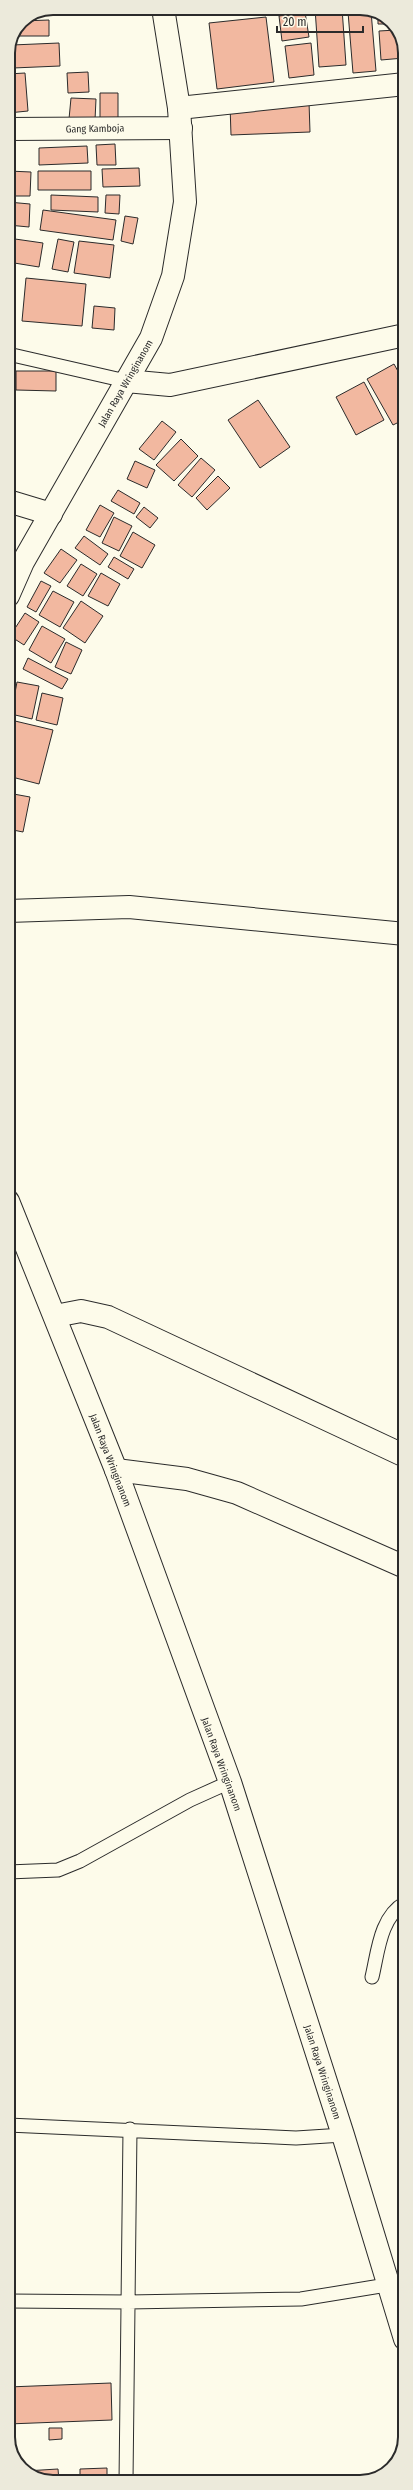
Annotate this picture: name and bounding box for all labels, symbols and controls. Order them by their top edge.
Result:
scale bar [277,8,363,34]
text: 20 m [283,15,307,29]
street label: Gang Kamboja [66,122,125,136]
street label: Jalan Raya Wringinanom [96,338,156,429]
street label: Jalan Raya Wringinanom [87,1412,133,1509]
street label: Jalan Raya Wringinanom [199,1716,244,1813]
street label: Jalan Raya Wringinanom [301,2024,343,2121]

